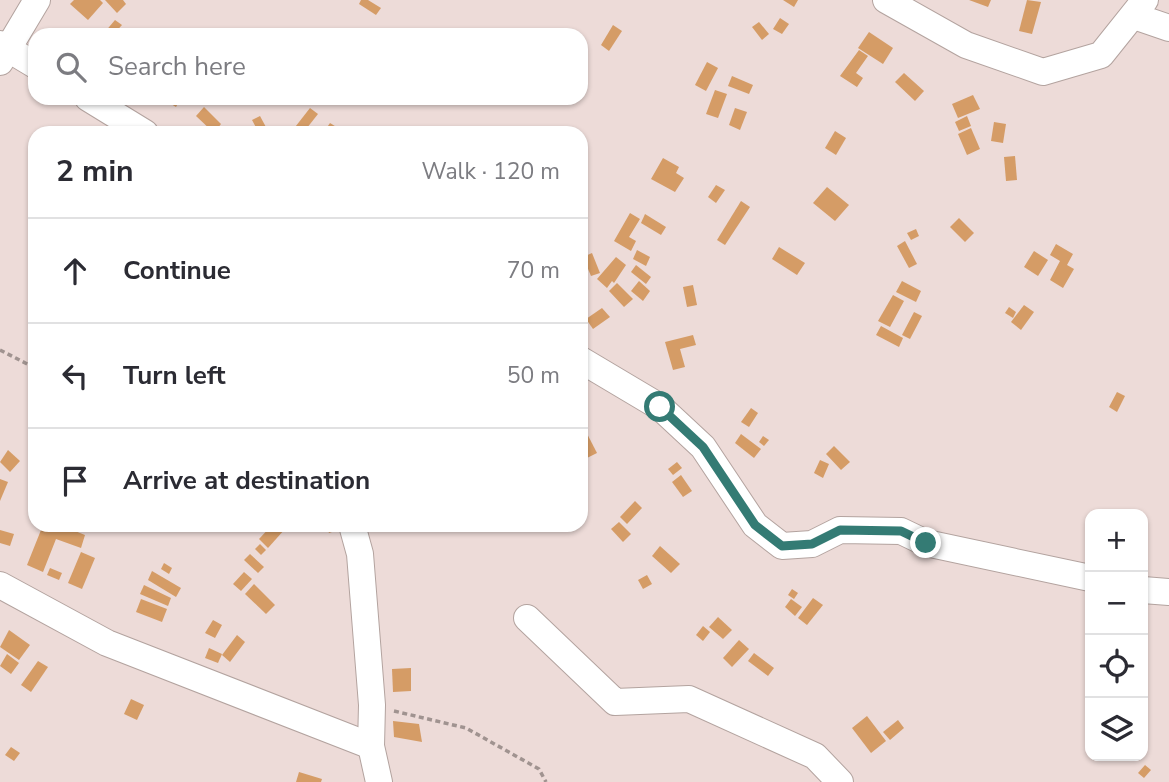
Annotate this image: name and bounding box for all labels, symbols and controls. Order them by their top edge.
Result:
search box [28,28,588,105]
icon: search [52,48,90,86]
text: Search here [108,49,246,84]
text: 2 min [56,151,134,192]
text: Walk · 120 m [421,156,560,187]
icon: ahead [56,252,94,290]
text: Continue [123,253,231,288]
text: 70 m [507,255,560,286]
icon: left [56,357,94,395]
text: Turn left [123,358,226,393]
text: 50 m [507,360,560,391]
route start [644,391,675,422]
icon: arrive [56,462,94,500]
text: Arrive at destination [123,463,370,498]
map controls [1085,509,1148,761]
button: + [1085,509,1148,572]
route end [910,527,941,558]
button: − [1085,572,1148,635]
button: locate [1085,635,1148,698]
button: layers [1085,698,1148,761]

